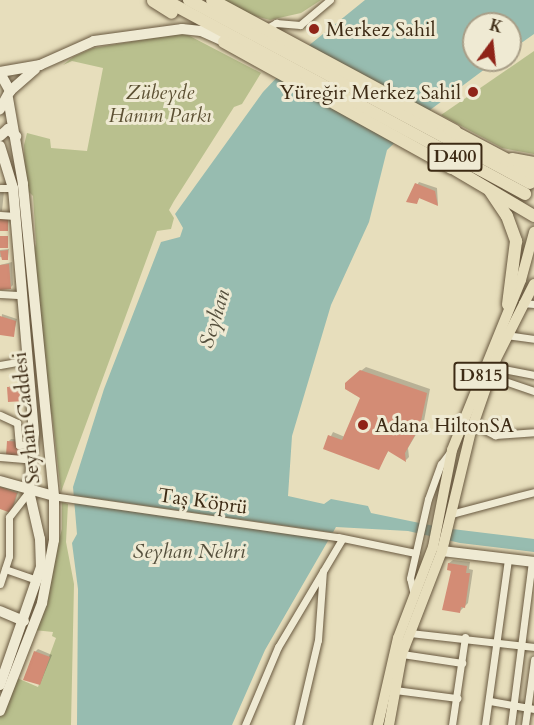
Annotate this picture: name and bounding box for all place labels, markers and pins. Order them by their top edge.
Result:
place label: Merkez Sahil [326,17,436,41]
marker: Merkez Sahil [307,22,321,36]
place label: Yüreğir Merkez Sahil [280,80,461,104]
marker: Yüreğir Merkez Sahil [466,85,480,99]
place label: Adana HiltonSA [375,413,514,437]
marker: Adana HiltonSA [356,418,370,432]

